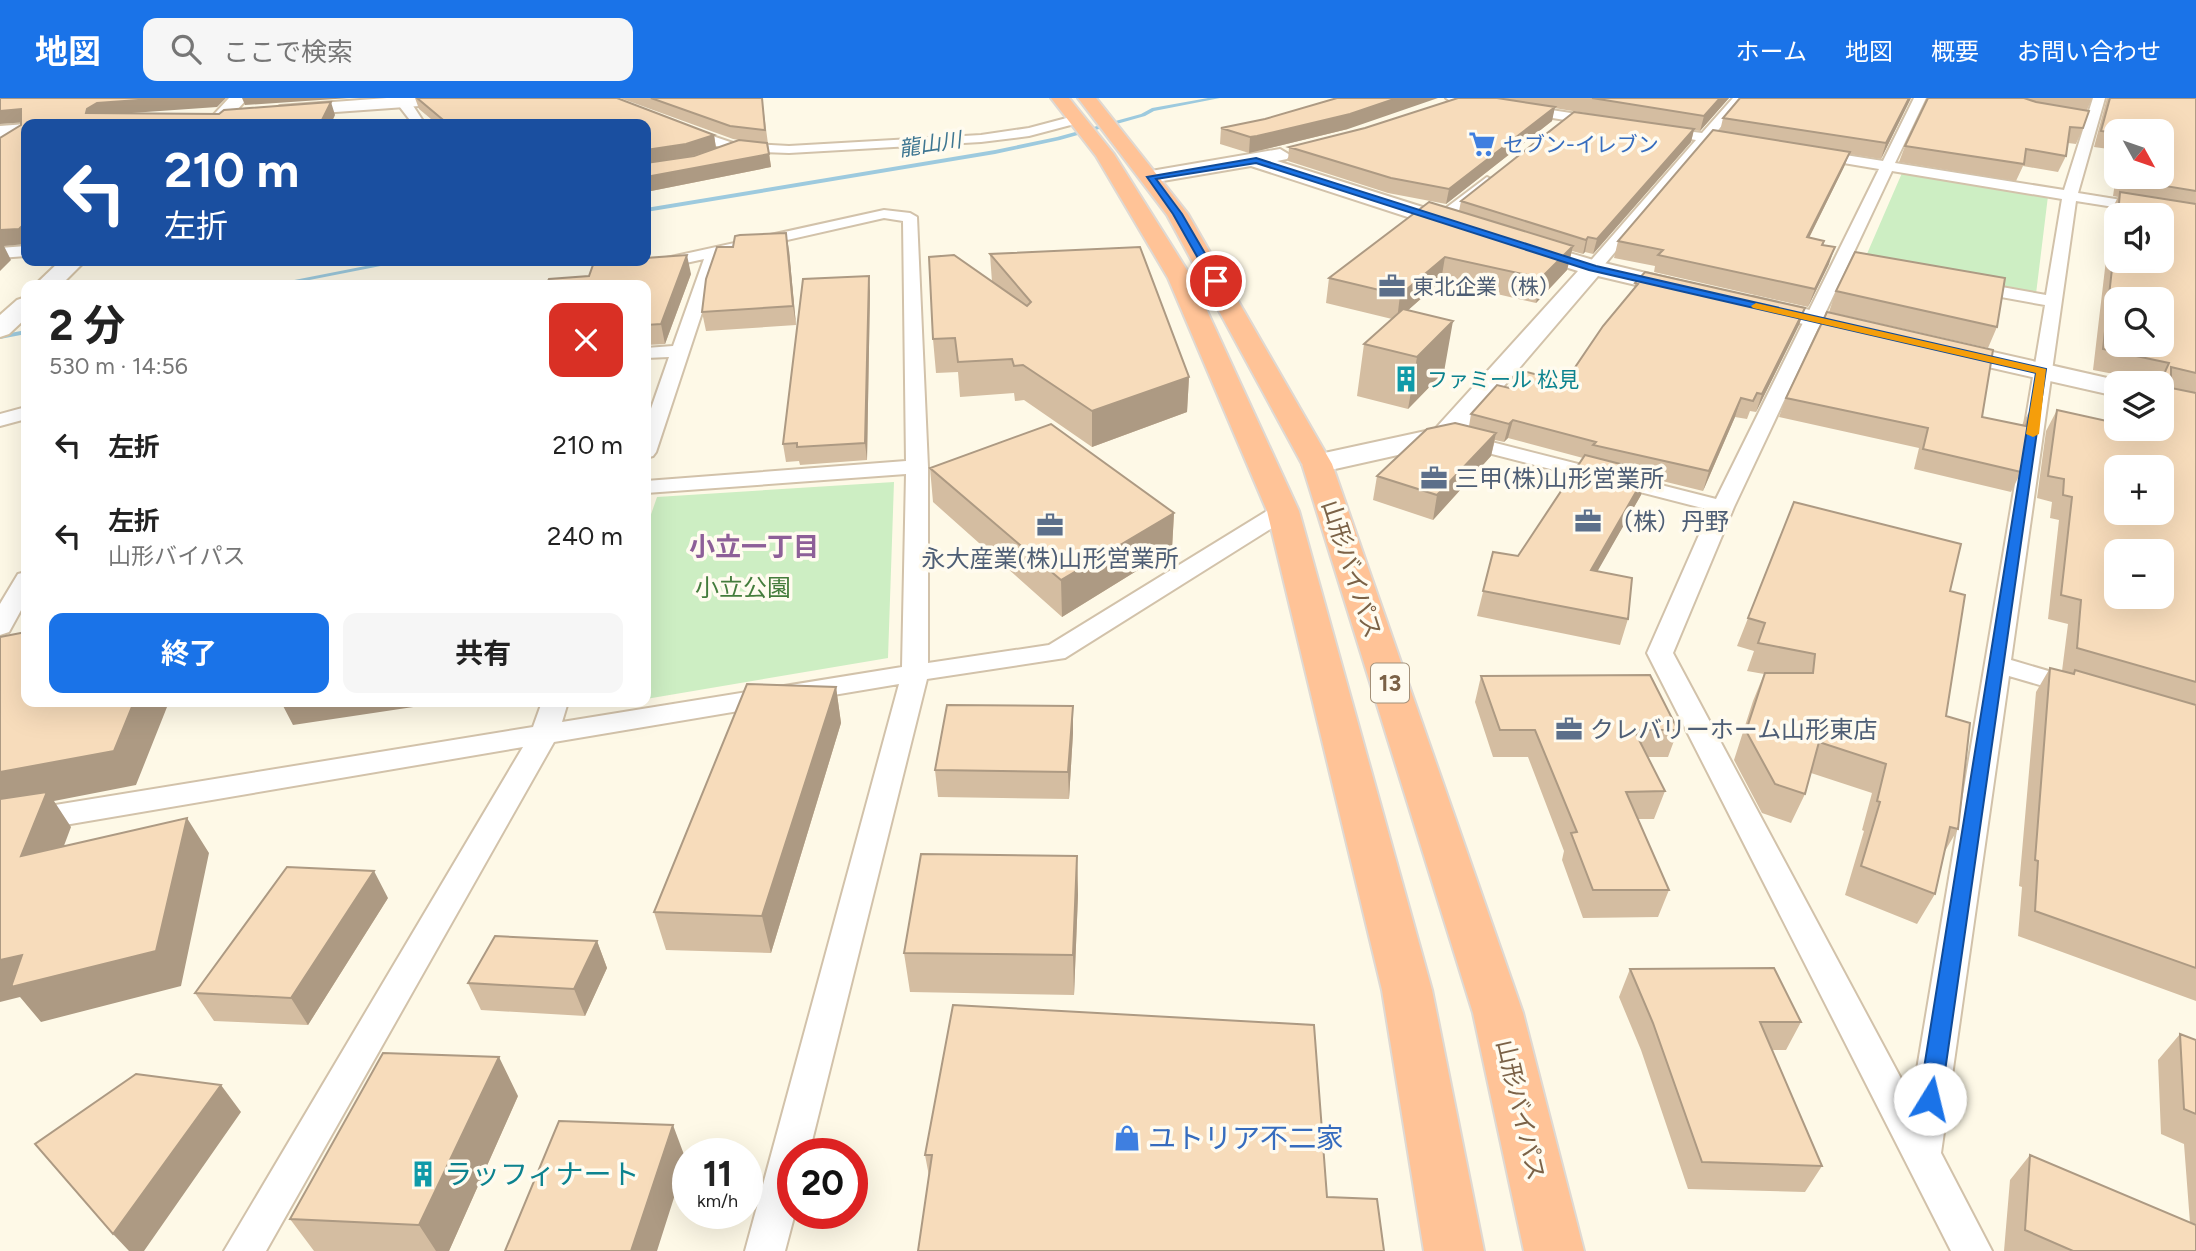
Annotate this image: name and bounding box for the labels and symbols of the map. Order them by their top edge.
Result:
north arrow [2104,119,2174,189]
water label: 龍山川 [897,126,965,161]
supermarket icon: セブン-イレブン [1467,129,1497,159]
place label: セブン-イレブン [1503,132,1659,157]
pin [1186,251,1246,311]
office icon: 東北企業（株） [1377,271,1407,301]
place label: 東北企業（株） [1413,274,1560,299]
building icon: ファミール 松見 [1391,364,1421,394]
place label: ファミール 松見 [1427,367,1579,392]
office icon: 三甲(株)山形営業所 [1419,463,1449,493]
place label: 三甲(株)山形営業所 [1455,464,1664,493]
street label: 山形バイパス [1316,496,1388,642]
office icon: （株）丹野 [1573,506,1603,536]
place label: （株）丹野 [1609,507,1729,536]
office icon: 永大産業(株)山形営業所 [1035,510,1065,540]
district label: 小立一丁目 [689,531,819,563]
place label: 永大産業(株)山形営業所 [922,544,1178,573]
park label: 小立公園 [695,573,791,602]
road number: 13 [1371,664,1409,702]
office icon: クレバリーホーム山形東店 [1554,714,1584,744]
place label: クレバリーホーム山形東店 [1590,715,1877,744]
street label: 山形バイパス [1491,1037,1551,1183]
position arrow [1893,1062,1967,1136]
place label: ユトリア不二家 [1148,1121,1344,1155]
shop icon: ユトリア不二家 [1112,1123,1142,1153]
speed limit sign: 20 [777,1138,868,1229]
place label: ラッフィナート [444,1157,639,1191]
building icon: ラッフィナート [408,1159,438,1189]

